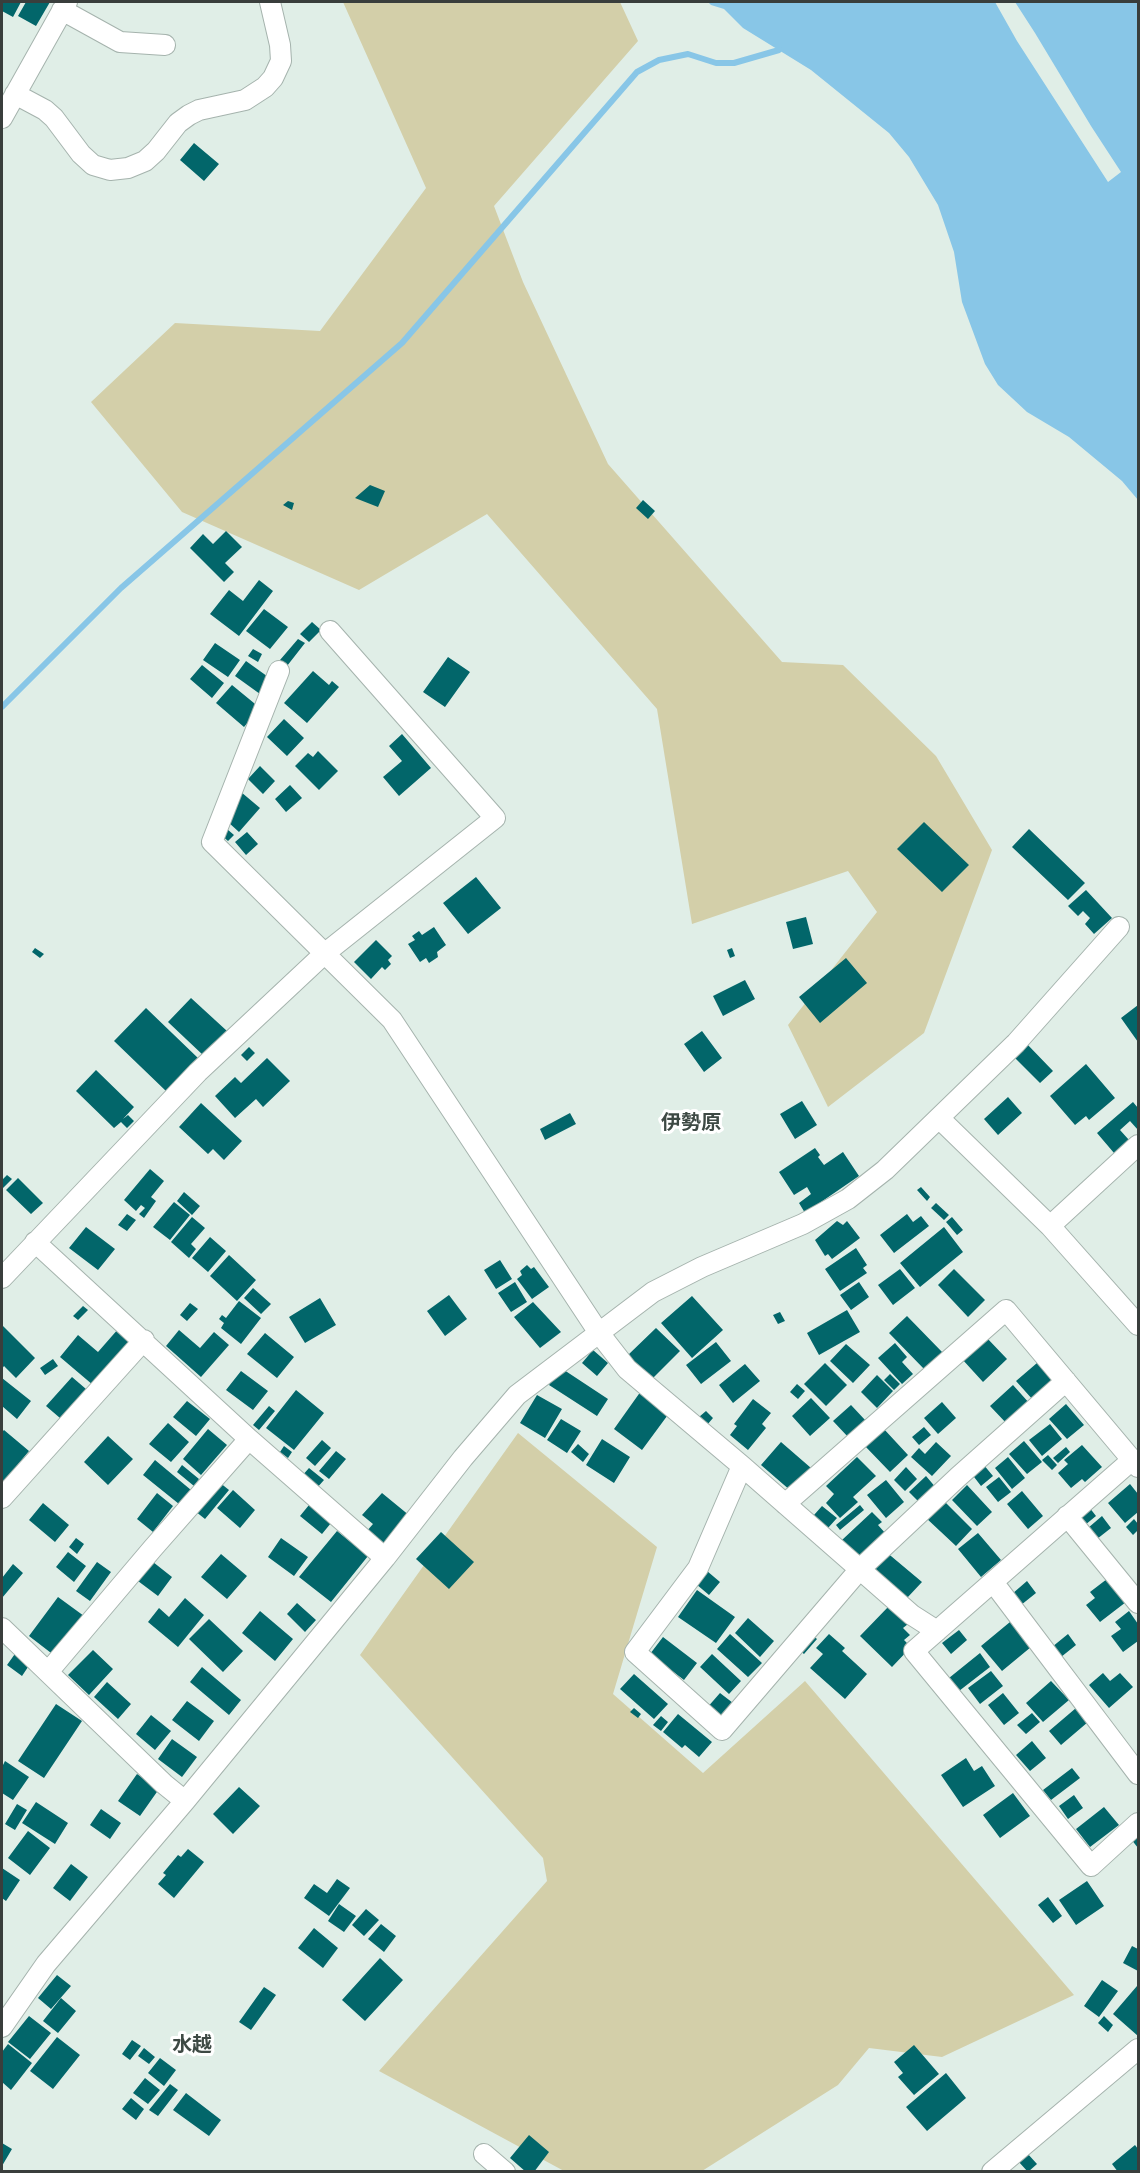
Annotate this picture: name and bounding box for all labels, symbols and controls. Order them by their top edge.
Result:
district label: 伊勢原 [661,1111,721,1135]
district label: 水越 [172,2033,212,2057]

